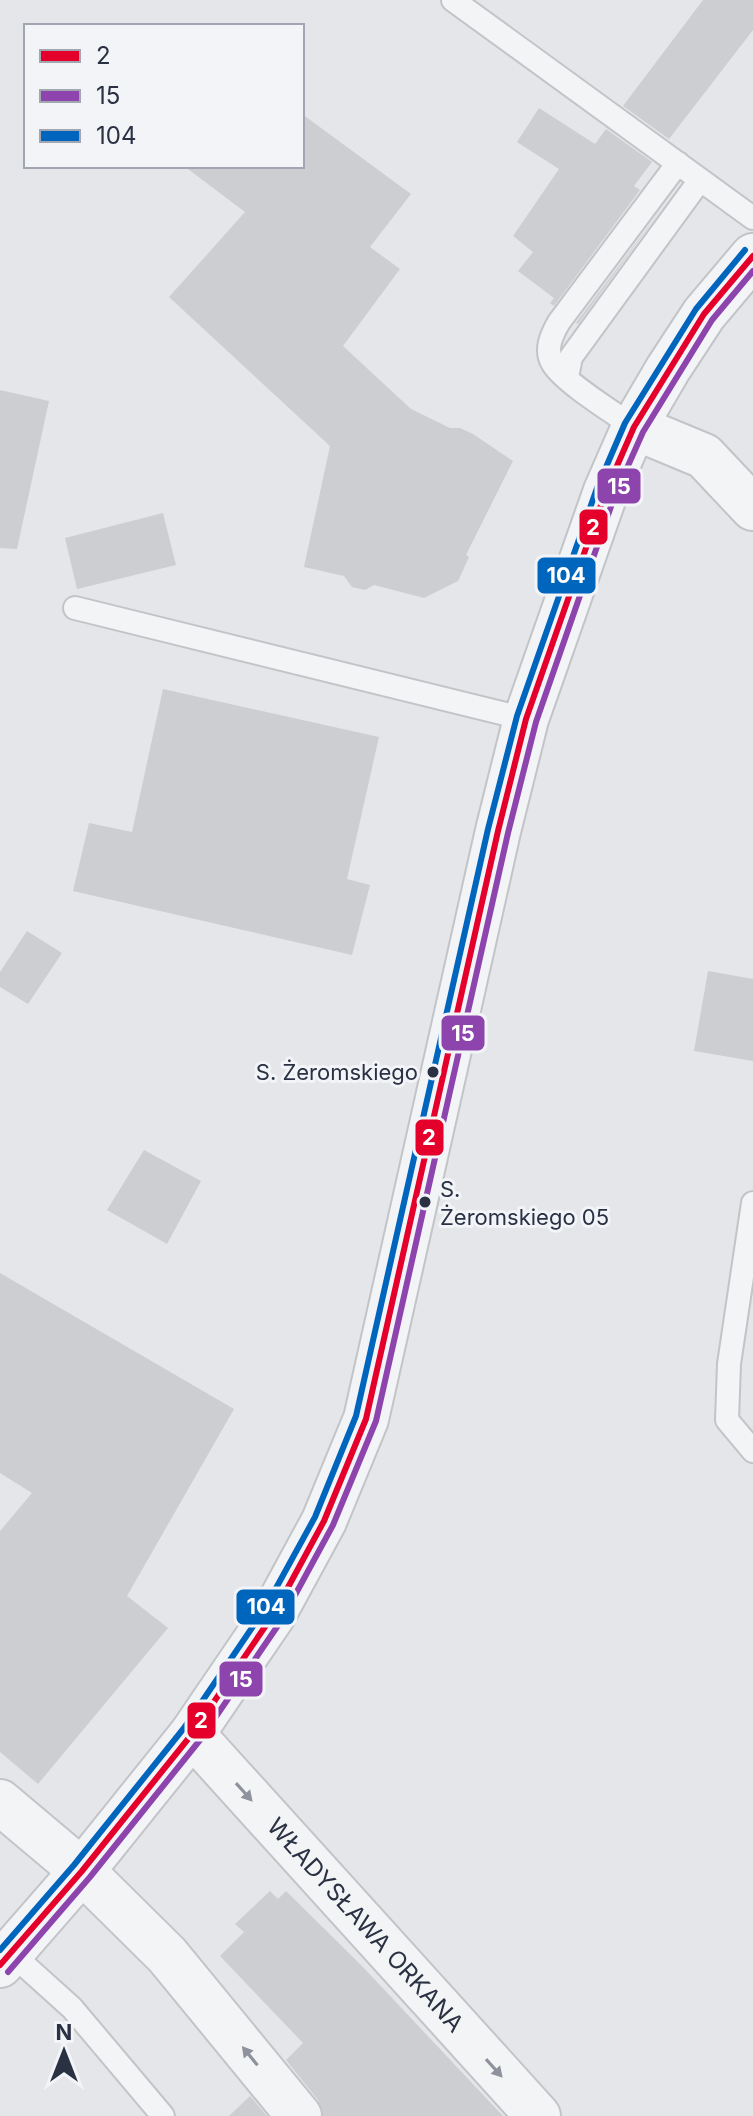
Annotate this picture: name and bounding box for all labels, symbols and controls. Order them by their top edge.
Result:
legend [24,24,304,168]
text: 2 [96,41,111,70]
text: 15 [96,81,120,110]
text: 104 [96,121,136,150]
line badge: 15 [596,467,642,505]
text: 15 [607,473,631,499]
line badge: 2 [578,508,609,546]
text: 2 [586,514,600,540]
line badge: 104 [536,556,597,595]
text: 104 [546,562,586,588]
line badge: 15 [440,1014,486,1052]
text: 15 [451,1020,475,1046]
place label: S. Żeromskiego [256,1059,418,1085]
marker: S. Żeromskiego [425,1064,441,1080]
line badge: 2 [414,1118,445,1157]
text: 2 [422,1124,436,1150]
place label: S. Żeromskiego 05 [440,1176,609,1230]
marker: S. Żeromskiego 05 [417,1194,433,1210]
line badge: 104 [235,1588,296,1626]
text: 104 [246,1593,286,1619]
line badge: 15 [218,1660,264,1698]
text: 15 [229,1666,253,1692]
line badge: 2 [186,1701,217,1740]
text: 2 [194,1707,208,1733]
one-way arrow [235,1782,253,1801]
street label: WŁADYSŁAWA ORKANA [261,1812,470,2038]
north arrow [24,2012,104,2092]
text: N [56,2019,72,2045]
one-way arrow [242,2046,259,2066]
one-way arrow [485,2057,502,2077]

